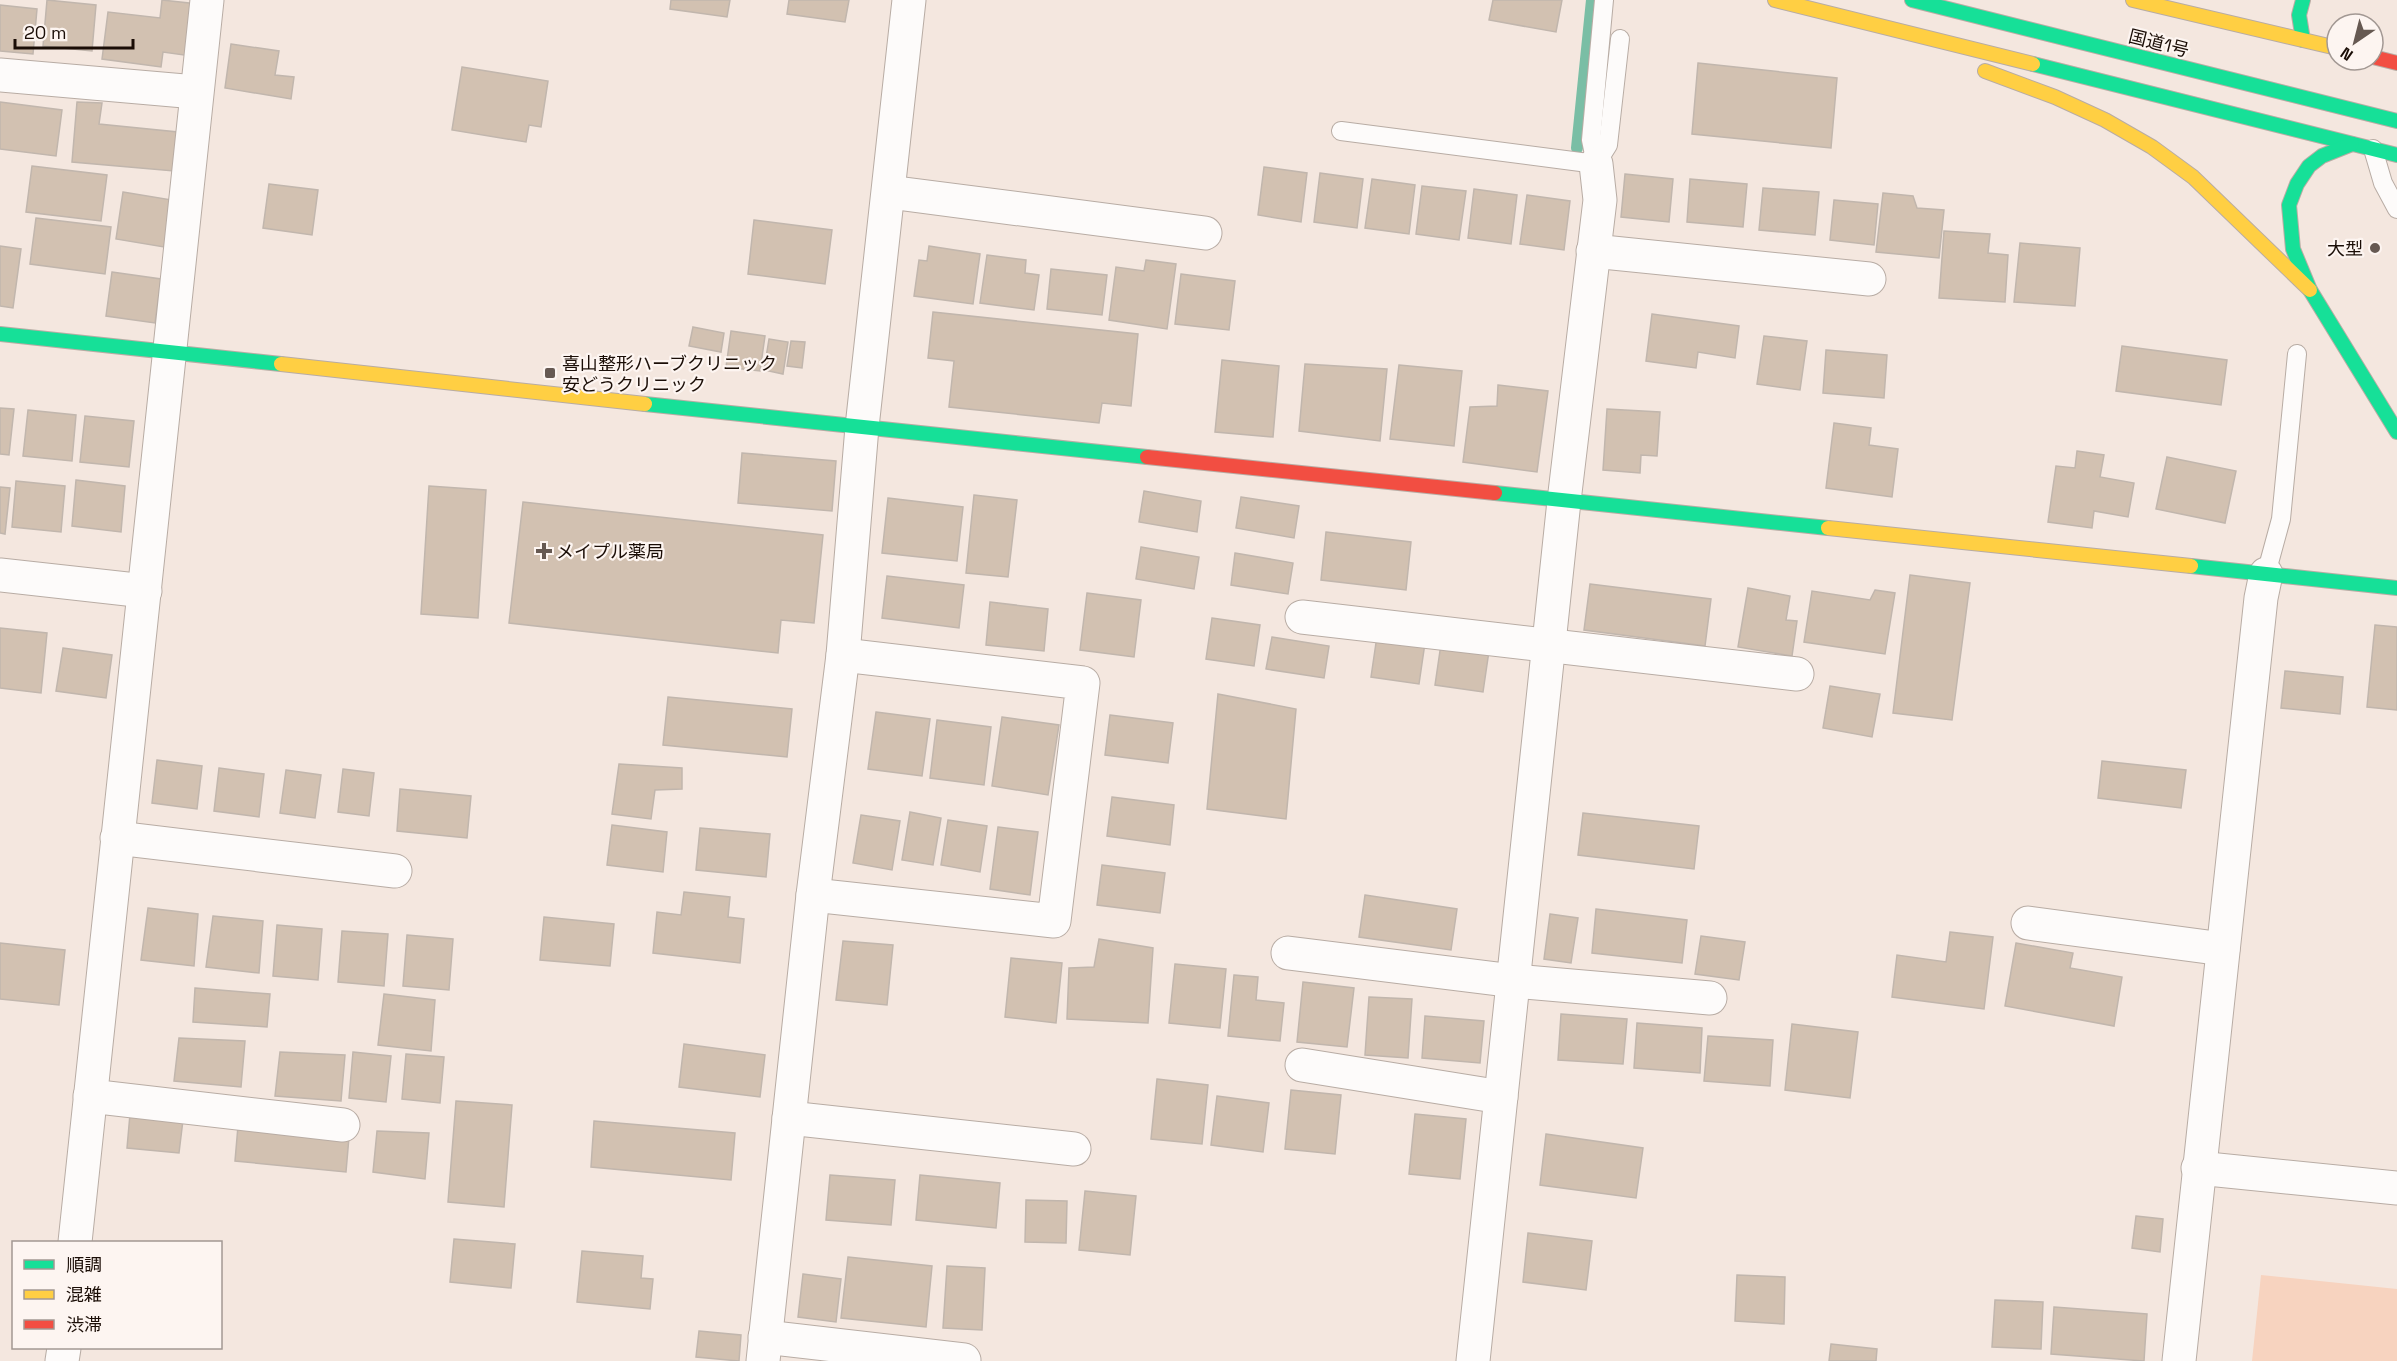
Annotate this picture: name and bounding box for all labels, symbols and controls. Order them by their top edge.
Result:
scale bar [15,12,134,50]
north arrow [2325,12,2385,72]
text: 20 m [24,21,67,44]
street label: 国道1号 [2126,24,2192,62]
text: N [2336,42,2357,66]
place label: 大型 [2327,237,2363,260]
marker: 大型 [2368,241,2382,255]
place label: 喜山整形ハーブクリニック 安どうクリニック [562,352,777,396]
marker: 喜山整形ハーブクリニック 安どうクリニック [543,366,557,380]
place label: メイプル薬局 [556,540,664,563]
marker: メイプル薬局 [537,544,551,558]
legend [12,1241,222,1349]
text: 順調 [66,1253,102,1276]
text: 混雑 [66,1283,102,1306]
text: 渋滞 [66,1313,102,1336]

